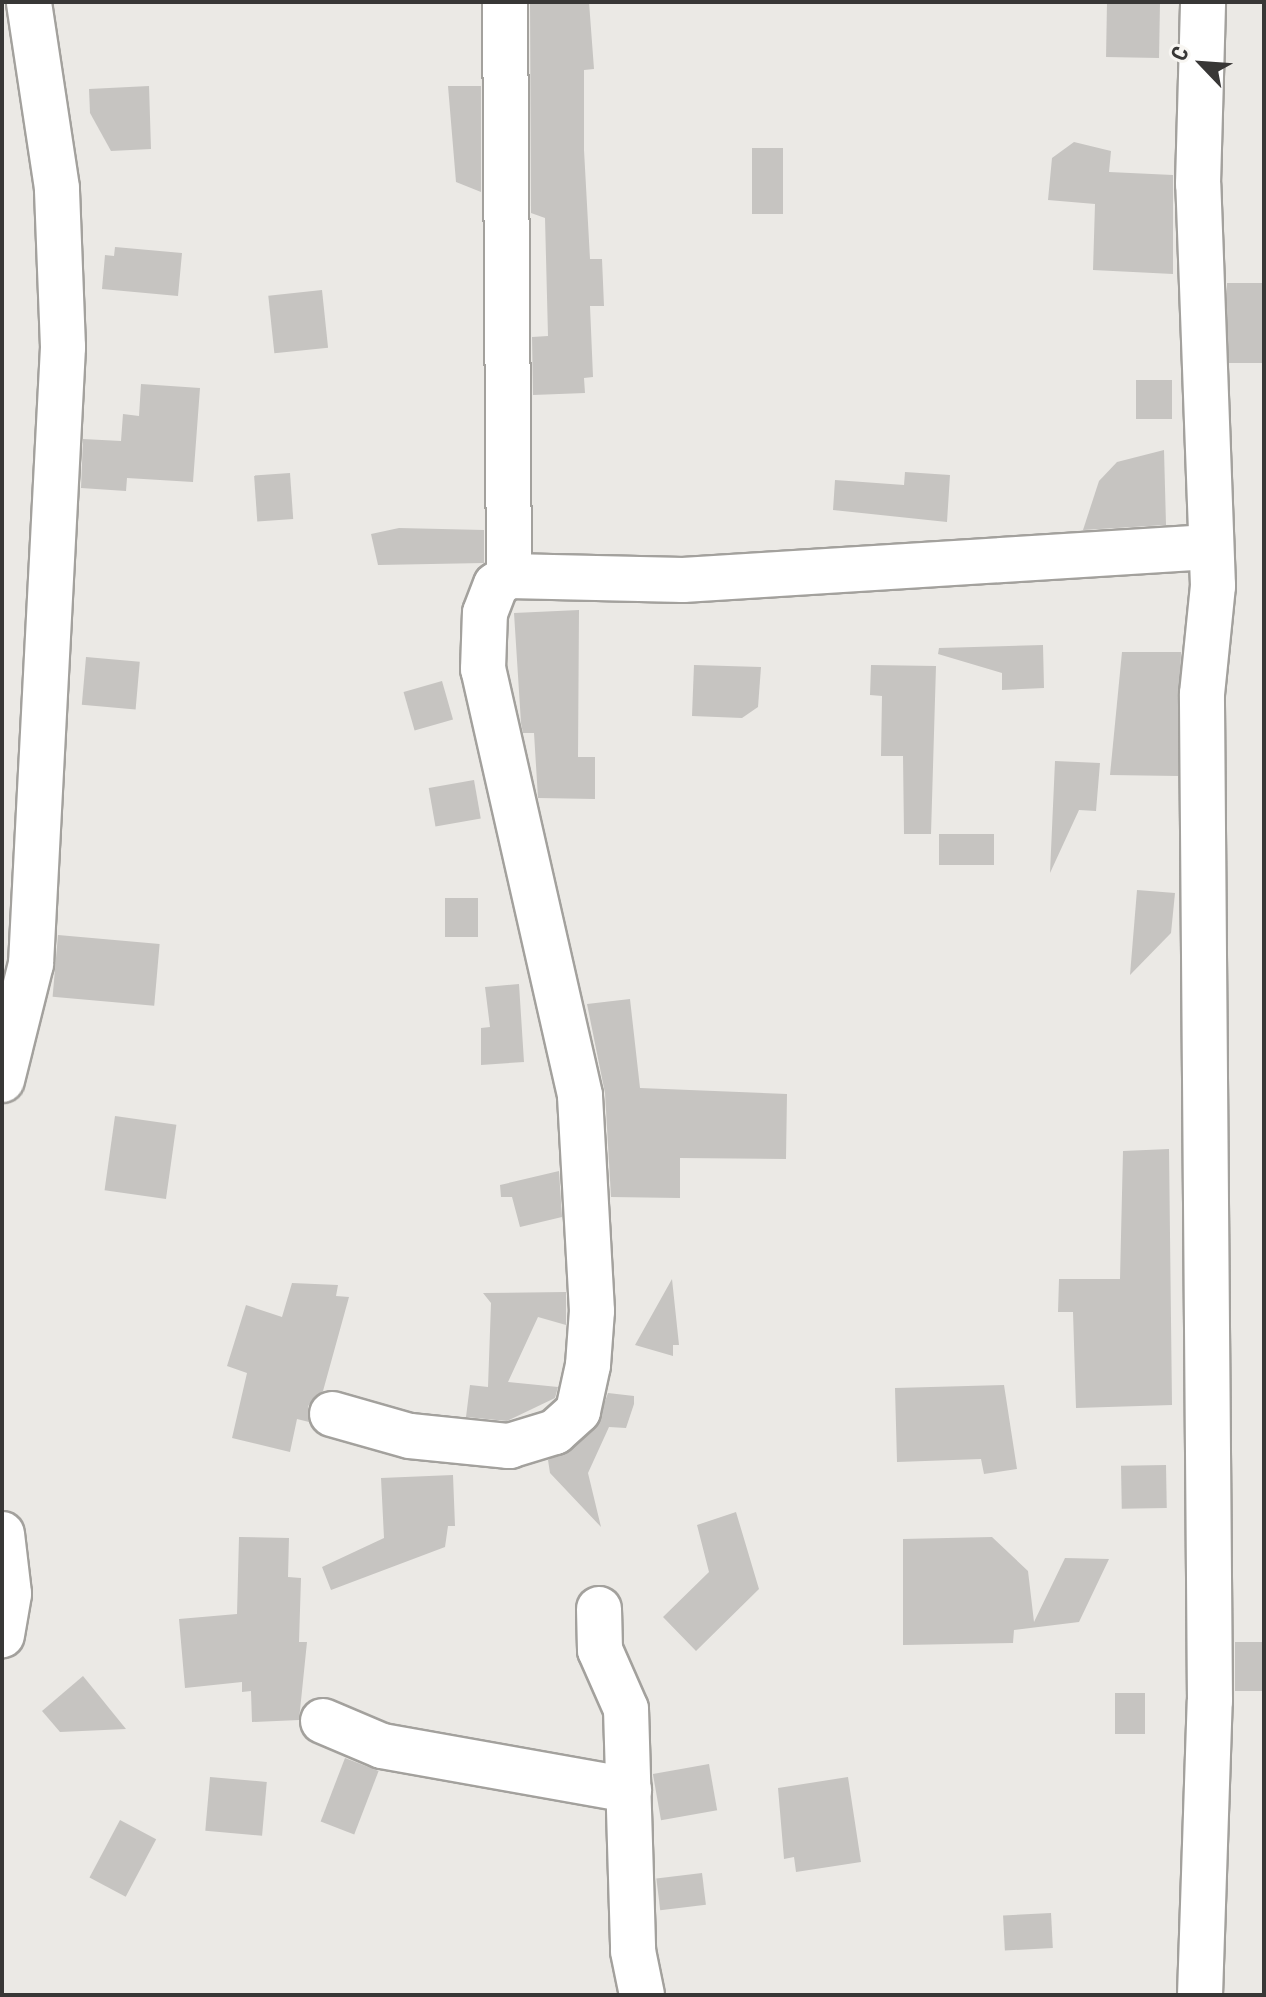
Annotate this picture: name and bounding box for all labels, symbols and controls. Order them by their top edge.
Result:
north arrow [1162,24,1242,104]
text: С [1166,43,1194,65]

